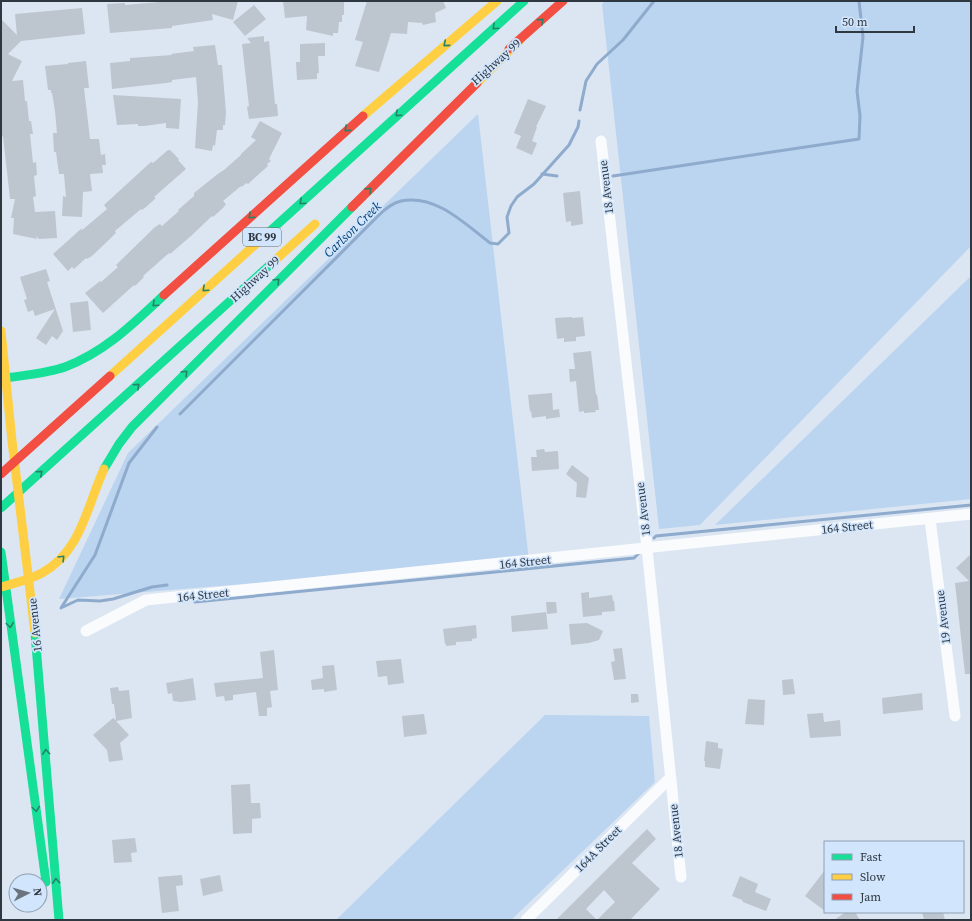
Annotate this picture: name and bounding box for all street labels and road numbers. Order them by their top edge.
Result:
street label: Highway 99 [468,35,524,89]
street label: 18 Avenue [595,159,617,215]
road number: BC 99 [243,228,281,246]
street label: Highway 99 [227,252,283,306]
street label: 18 Avenue [632,481,654,537]
street label: 164 Street [820,516,874,538]
street label: 164 Street [498,551,552,573]
street label: 164 Street [176,584,230,606]
street label: 19 Avenue [932,589,954,645]
street label: 16 Avenue [24,597,46,653]
street label: 18 Avenue [665,803,687,859]
street label: 164A Street [571,822,625,876]

